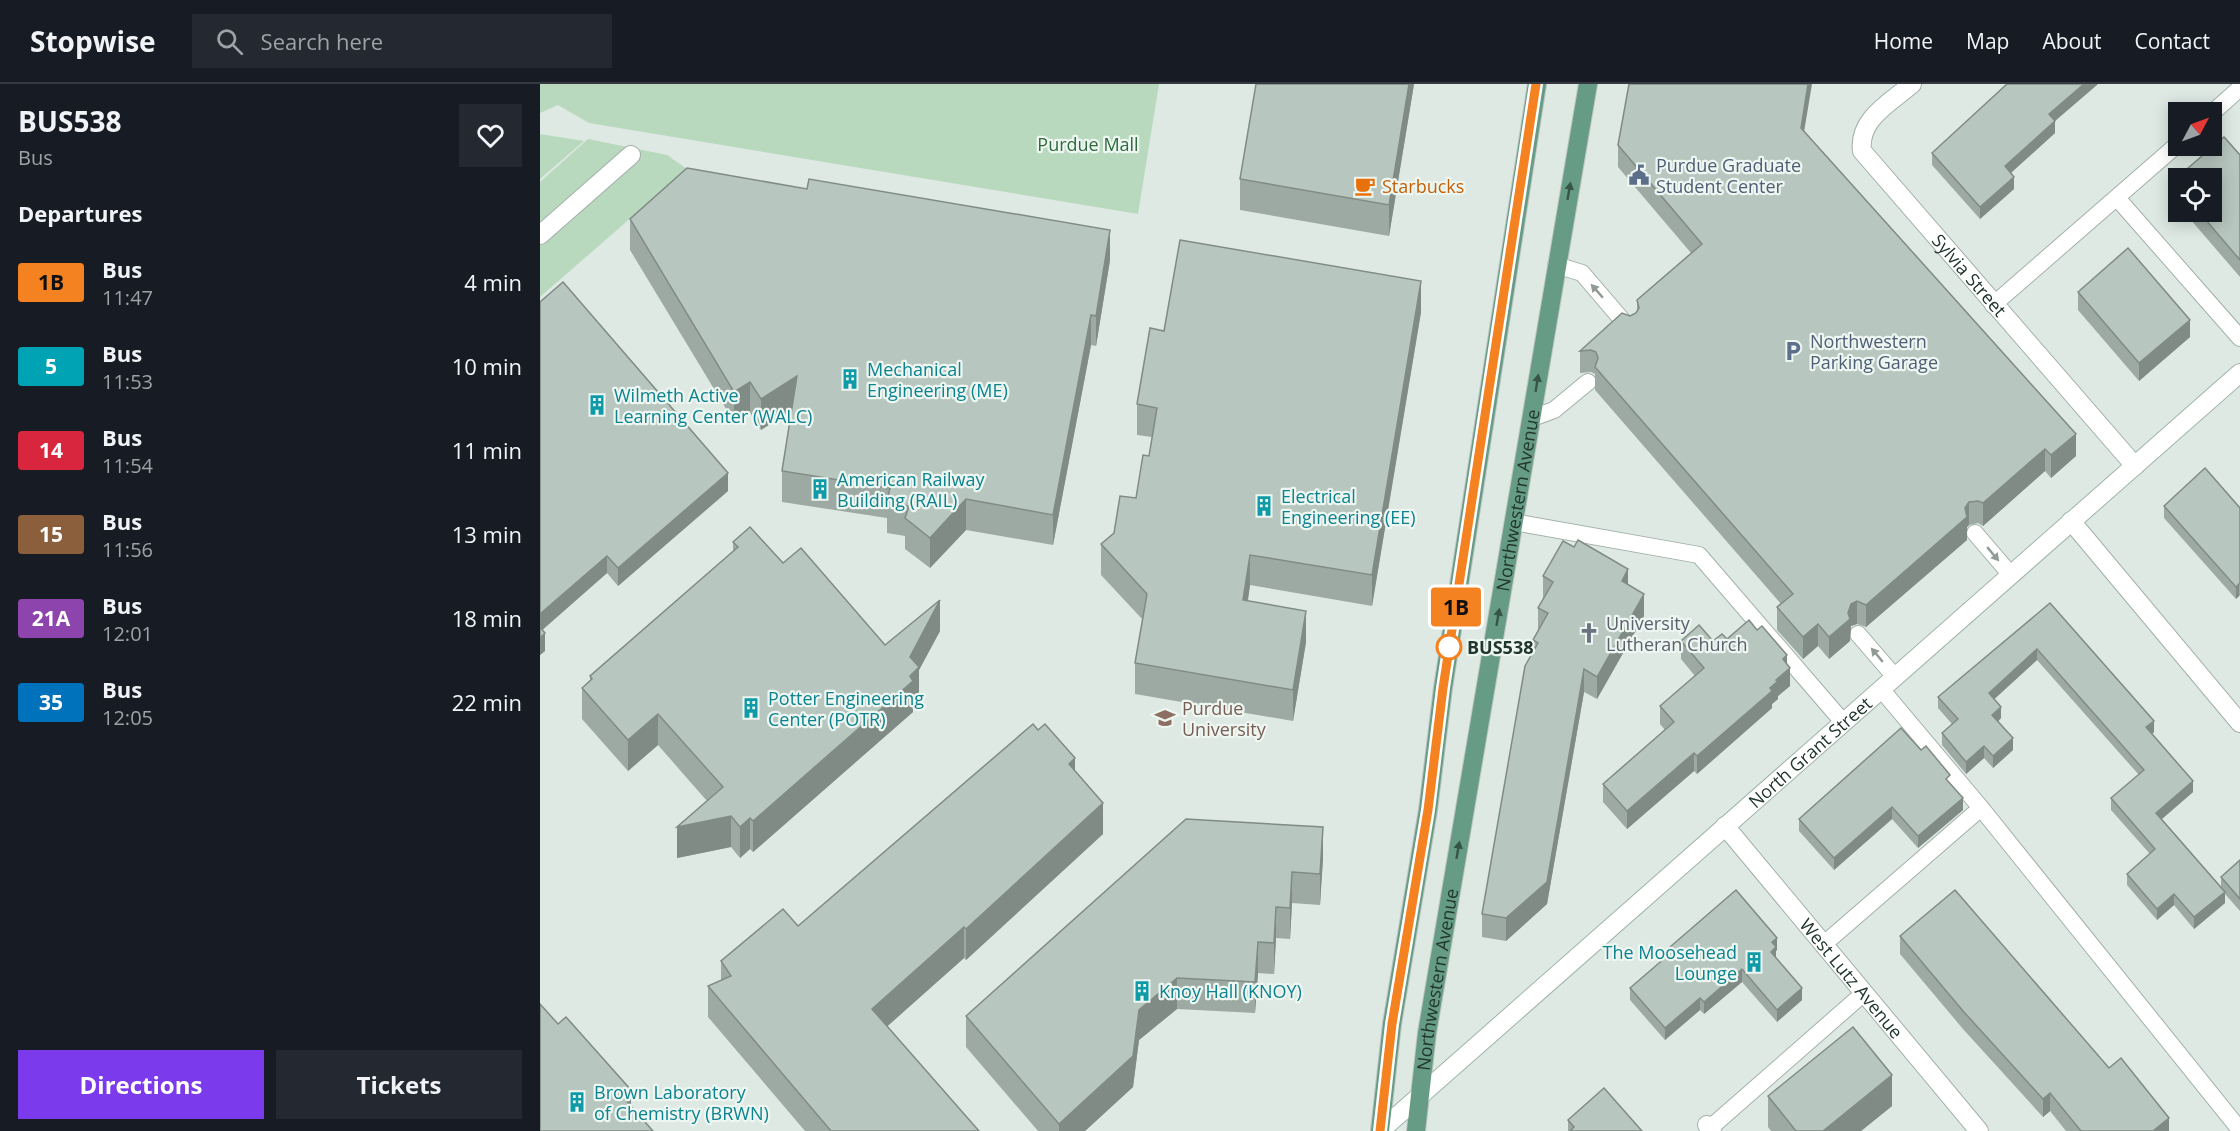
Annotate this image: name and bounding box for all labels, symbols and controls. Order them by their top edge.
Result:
search box [192,14,612,68]
text: Stopwise [30,22,156,60]
icon: search [213,25,246,58]
text: Search here [261,26,383,56]
text: Home [1874,27,1933,55]
text: Map [1966,27,2009,55]
text: About [2042,27,2102,55]
text: Contact [2135,27,2210,55]
text: BUS538 [18,102,121,140]
north arrow [2168,102,2222,156]
map controls [2168,102,2222,222]
button: heart [459,104,522,167]
park label: Purdue Mall [1037,132,1139,156]
text: Bus [18,144,53,171]
place label: Purdue Graduate Student Center [1656,153,1801,198]
public building icon: Purdue Graduate Student Center [1627,163,1651,187]
button: locate [2168,168,2222,222]
cafe icon: Starbucks [1353,174,1377,198]
place label: Starbucks [1382,174,1464,198]
one-way arrow [1565,181,1574,200]
text: Departures [18,198,142,228]
street label: Sylvia Street [1927,229,2012,321]
text: Bus [102,254,142,284]
text: 4 min [464,267,522,297]
text: 1B [38,268,64,296]
text: 11:47 [102,284,153,311]
one-way arrow [1591,284,1604,299]
place label: Northwestern Parking Garage [1810,329,1938,374]
text: Bus [102,338,142,368]
parking icon: Northwestern Parking Garage [1781,339,1805,363]
text: 10 min [452,351,522,381]
text: 5 [45,352,57,380]
place label: Mechanical Engineering (ME) [867,357,1008,402]
building icon: Mechanical Engineering (ME) [838,367,862,391]
text: 11:53 [102,368,153,395]
one-way arrow [1533,373,1542,392]
place label: Wilmeth Active Learning Center (WALC) [614,383,812,428]
building icon: Wilmeth Active Learning Center (WALC) [585,393,609,417]
street label: Northwestern Avenue [1490,407,1545,593]
text: Bus [102,422,142,452]
text: 11 min [452,435,522,465]
text: 14 [39,436,63,464]
text: 11:54 [102,452,153,479]
place label: American Railway Building (RAIL) [837,467,986,512]
building icon: American Railway Building (RAIL) [808,477,832,501]
place label: Electrical Engineering (EE) [1281,484,1416,529]
building icon: Electrical Engineering (EE) [1252,494,1276,518]
text: Bus [102,506,142,536]
text: 13 min [452,519,522,549]
text: 15 [39,520,63,548]
text: 11:56 [102,536,153,563]
one-way arrow [1986,546,1999,561]
line badge: 1B [1429,588,1483,626]
text: Bus [102,590,142,620]
text: 1B [1443,593,1469,621]
text: 18 min [452,603,522,633]
text: 21A [32,604,70,632]
one-way arrow [1493,607,1502,626]
place label: University Lutheran Church [1606,611,1748,656]
text: 12:01 [102,620,153,647]
church icon: University Lutheran Church [1577,621,1601,645]
marker: BUS538 [1436,634,1462,660]
place label: BUS538 [1467,635,1534,659]
one-way arrow [1870,647,1883,663]
text: Bus [102,674,142,704]
place label: Potter Engineering Center (POTR) [768,686,924,731]
text: 22 min [452,687,522,717]
text: 35 [39,688,63,716]
street label: North Grant Street [1743,691,1877,813]
building icon: Potter Engineering Center (POTR) [739,696,763,720]
place label: Purdue University [1182,696,1267,741]
text: 12:05 [102,704,153,731]
school or university icon: Purdue University [1153,706,1177,730]
one-way arrow [1454,841,1463,860]
street label: Northwestern Avenue [1411,887,1463,1072]
street label: West Lutz Avenue [1795,913,1909,1043]
place label: The Moosehead Lounge [1603,940,1737,985]
building icon: The Moosehead Lounge [1742,950,1766,974]
building icon: Knoy Hall (KNOY) [1130,979,1154,1003]
place label: Knoy Hall (KNOY) [1159,979,1302,1003]
button: Directions [18,1050,264,1119]
button: Tickets [276,1050,522,1119]
place label: Brown Laboratory of Chemistry (BRWN) [594,1080,769,1125]
building icon: Brown Laboratory of Chemistry (BRWN) [565,1090,589,1114]

